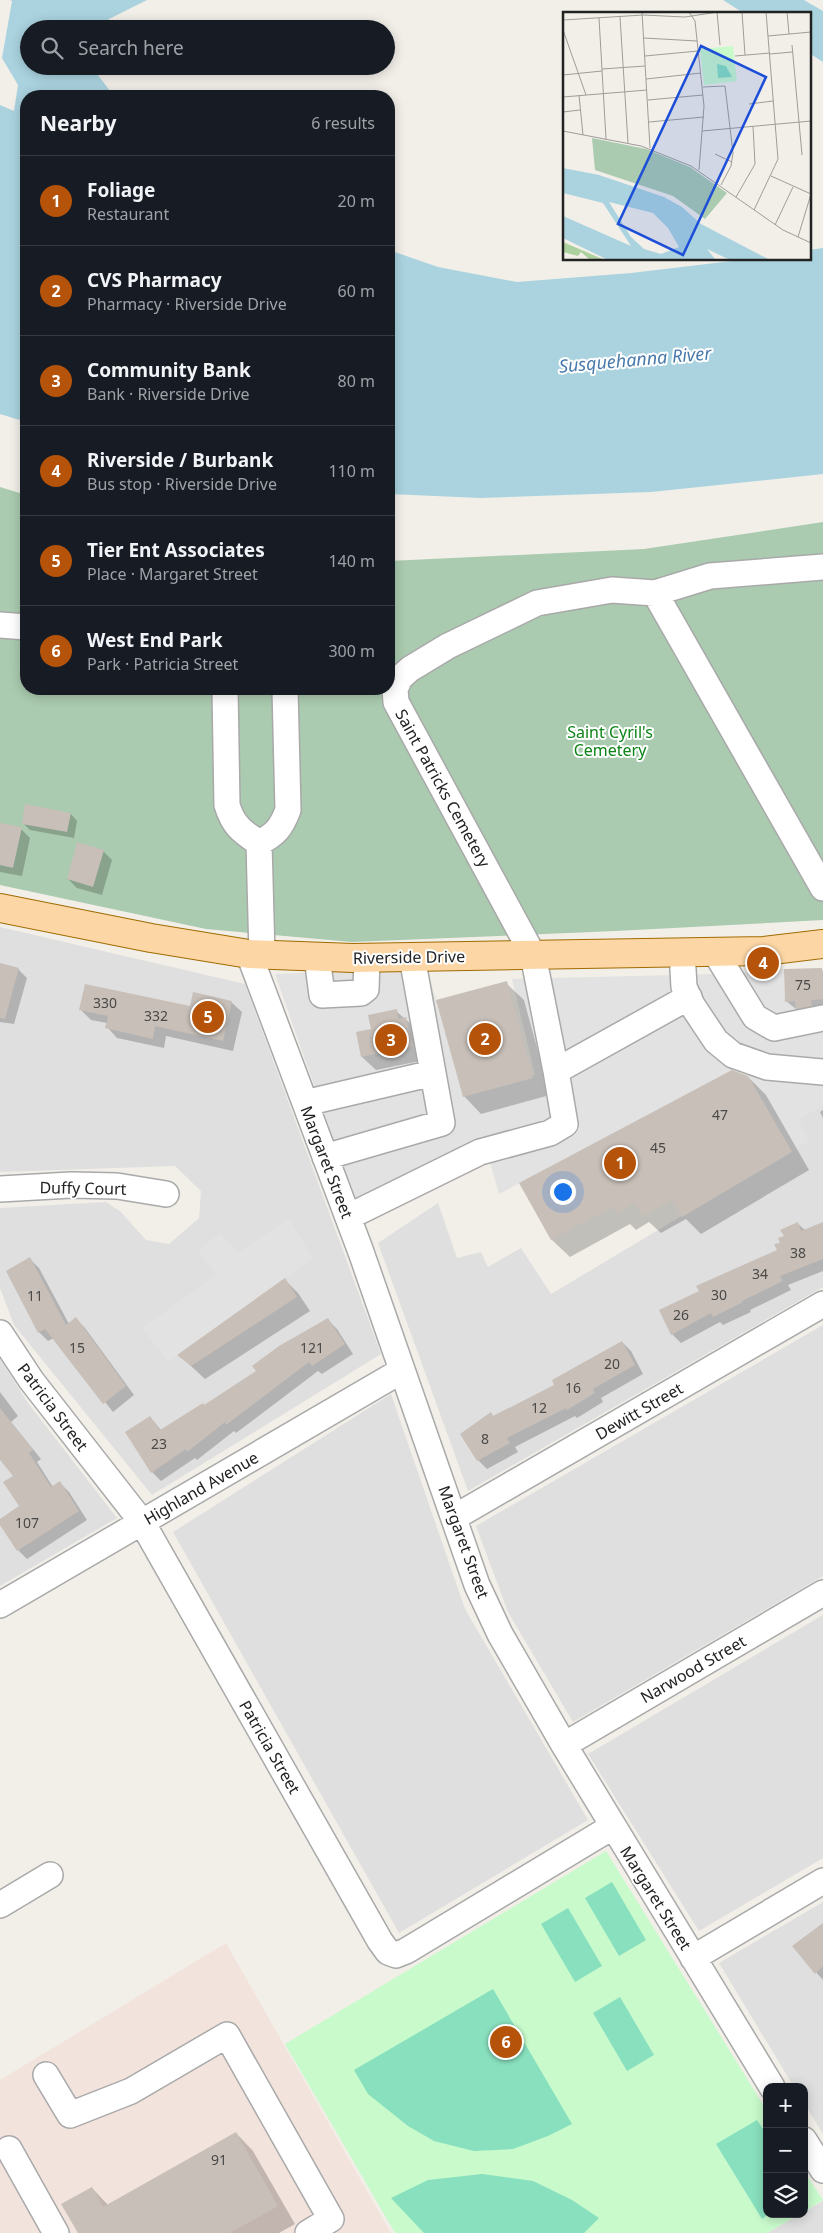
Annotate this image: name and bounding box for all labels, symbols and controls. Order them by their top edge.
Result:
inset map [563,12,810,260]
search box [20,20,395,75]
icon: search [38,34,66,62]
text: Search here [78,35,184,61]
text: Nearby [40,109,116,137]
text: 6 results [311,112,375,134]
text: Foliage [87,177,155,203]
text: 1 [51,190,61,212]
text: 20 m [338,190,375,212]
text: Restaurant [87,203,169,225]
text: CVS Pharmacy [87,267,222,293]
text: 2 [51,280,61,302]
text: 60 m [338,280,375,302]
text: Pharmacy · Riverside Drive [87,293,287,315]
water label: Susquehanna River [558,340,713,378]
text: Community Bank [87,357,251,383]
text: 3 [51,370,61,392]
text: 80 m [338,370,375,392]
text: Bank · Riverside Drive [87,383,250,405]
text: Riverside / Burbank [87,447,273,473]
text: 4 [51,460,61,482]
text: 110 m [328,460,375,482]
text: Bus stop · Riverside Drive [87,473,277,495]
text: Tier Ent Associates [87,537,265,563]
text: 5 [51,550,61,572]
text: 140 m [328,550,375,572]
text: Place · Margaret Street [87,563,258,585]
text: West End Park [87,627,222,653]
text: 6 [51,640,61,662]
text: 300 m [328,640,375,662]
text: Park · Patricia Street [87,653,238,675]
street label: Saint Patricks Cemetery [390,705,496,872]
park label: Saint Cyril's Cemetery [567,721,653,761]
pin: 4 [747,944,779,982]
street label: Riverside Drive [353,945,465,969]
house number: 75 [795,975,811,994]
house number: 330 [93,993,117,1012]
pin: 5 [192,998,224,1036]
house number: 332 [144,1006,168,1025]
pin: 2 [469,1020,501,1058]
pin: 3 [375,1021,407,1059]
street label: Margaret Street [295,1103,359,1222]
house number: 47 [712,1105,728,1124]
house number: 45 [650,1138,666,1157]
pin: 1 [604,1144,636,1182]
street label: Duffy Court [39,1176,127,1200]
your location [550,1179,576,1205]
house number: 38 [790,1243,806,1262]
house number: 34 [752,1264,768,1283]
house number: 30 [711,1285,727,1304]
house number: 11 [27,1286,43,1305]
house number: 26 [673,1305,689,1324]
house number: 15 [69,1338,85,1357]
house number: 121 [300,1338,324,1357]
house number: 20 [604,1354,620,1373]
street label: Patricia Street [13,1359,93,1456]
street label: Dewitt Street [591,1377,687,1445]
house number: 16 [565,1378,581,1397]
house number: 12 [531,1398,547,1417]
house number: 8 [481,1429,489,1448]
house number: 23 [151,1434,167,1453]
street label: Highland Avenue [140,1446,262,1530]
street label: Margaret Street [433,1482,495,1602]
house number: 107 [15,1513,39,1532]
street label: Narwood Street [636,1630,750,1708]
street label: Patricia Street [234,1696,306,1798]
street label: Margaret Street [615,1842,697,1954]
pin: 6 [490,2023,522,2061]
map controls [763,2083,808,2218]
button: + [763,2083,808,2128]
button: − [763,2128,808,2173]
house number: 91 [211,2150,227,2169]
button: layers [763,2173,808,2218]

